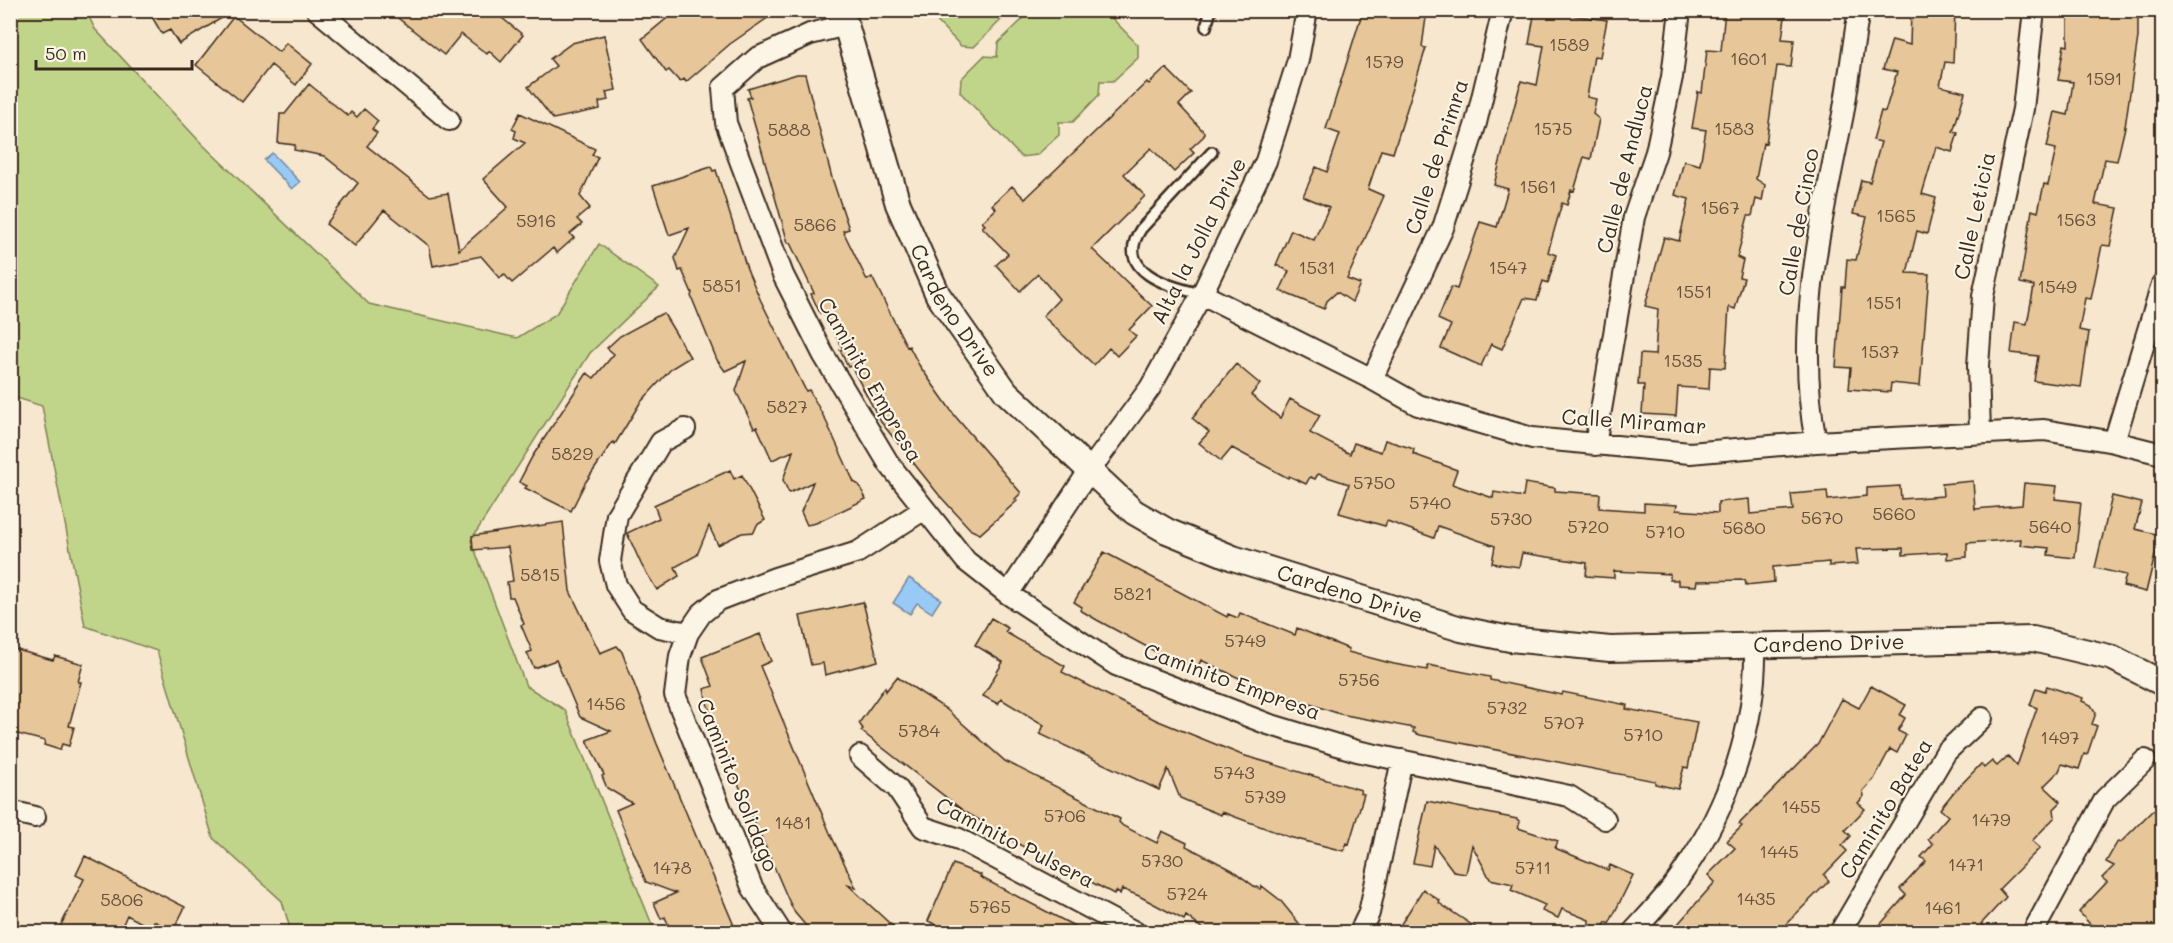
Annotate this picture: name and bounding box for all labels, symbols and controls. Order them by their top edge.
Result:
house number: 1589 [1549,32,1589,56]
scale bar [36,33,192,71]
text: 50 m [45,41,87,65]
house number: 1601 [1730,46,1768,70]
house number: 1579 [1364,49,1404,73]
house number: 1591 [2085,66,2123,90]
street label: Calle de Primra [1398,76,1473,238]
street label: Calle de Andluca [1590,81,1658,256]
house number: 1575 [1533,116,1573,140]
house number: 1583 [1714,116,1754,140]
house number: 5888 [767,117,811,141]
street label: Calle de Cinco [1771,146,1824,298]
street label: Calle Leticia [1947,149,2000,282]
street label: Alta la Jolla Drive [1144,152,1251,328]
house number: 1561 [1519,174,1557,198]
house number: 1567 [1700,195,1740,219]
house number: 1565 [1876,203,1916,227]
house number: 1563 [2056,207,2096,231]
house number: 5916 [516,208,556,232]
house number: 5866 [793,212,837,236]
street label: Cardeno Drive [905,240,1006,382]
house number: 1531 [1298,255,1336,279]
house number: 1547 [1488,255,1528,279]
house number: 5851 [702,273,742,297]
house number: 1549 [2037,274,2077,298]
house number: 1551 [1675,279,1713,303]
house number: 1551 [1865,290,1903,314]
street label: Caminito Empresa [813,292,930,467]
house number: 1537 [1860,339,1900,363]
house number: 1535 [1663,348,1703,372]
house number: 5827 [766,394,808,418]
street label: Calle Miramar [1561,402,1708,439]
house number: 5829 [551,441,593,465]
house number: 5750 [1353,470,1395,494]
house number: 5740 [1409,490,1451,514]
house number: 5660 [1872,501,1916,525]
house number: 5670 [1801,505,1843,529]
house number: 5730 [1490,506,1532,530]
house number: 5720 [1567,514,1609,538]
house number: 5640 [2028,514,2072,538]
house number: 5680 [1722,515,1766,539]
house number: 5710 [1645,519,1685,543]
street label: Cardeno Drive [1274,558,1427,628]
house number: 5815 [520,562,560,586]
house number: 5821 [1113,581,1153,605]
street label: Cardeno Drive [1753,627,1905,658]
house number: 5749 [1224,628,1266,652]
street label: Caminito Empresa [1140,636,1325,725]
house number: 5756 [1338,667,1380,691]
house number: 1456 [586,691,626,715]
street label: Caminito Solidago [691,694,786,875]
house number: 5732 [1486,695,1528,719]
house number: 5707 [1543,710,1585,734]
house number: 5784 [898,718,940,742]
house number: 5710 [1623,722,1663,746]
house number: 1497 [2040,725,2080,749]
street label: Caminito Batea [1832,733,1937,883]
house number: 5743 [1213,760,1255,784]
house number: 5739 [1244,784,1286,808]
street label: Caminito Pulsera [932,790,1099,893]
house number: 1455 [1781,794,1821,818]
house number: 5706 [1044,803,1086,827]
house number: 1479 [1971,807,2011,831]
house number: 1481 [774,810,812,834]
house number: 1445 [1759,839,1799,863]
house number: 5730 [1141,848,1183,872]
house number: 1471 [1948,852,1984,876]
house number: 1478 [652,855,692,879]
house number: 5711 [1515,855,1551,879]
house number: 5724 [1166,881,1208,905]
house number: 1435 [1736,886,1776,910]
house number: 5806 [100,887,144,911]
house number: 5765 [969,894,1011,918]
house number: 1461 [1924,895,1962,919]

